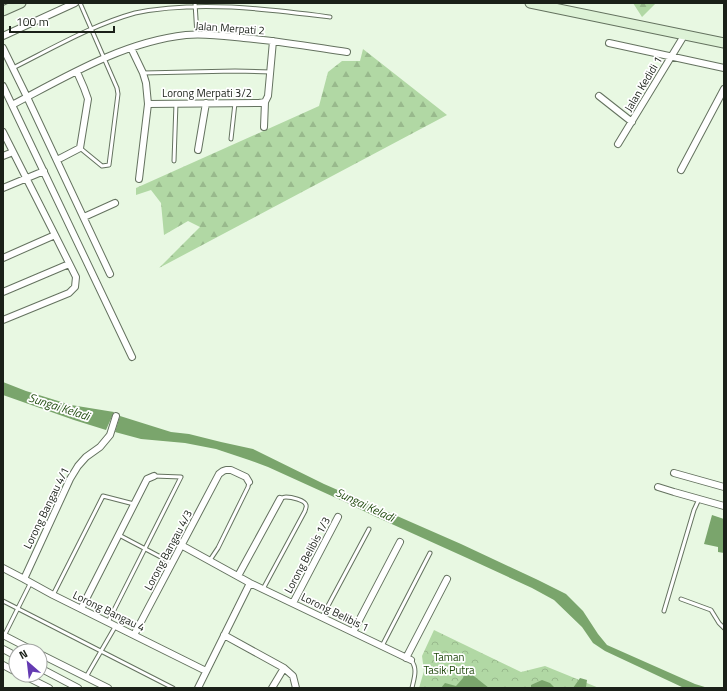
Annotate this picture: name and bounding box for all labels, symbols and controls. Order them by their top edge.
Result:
scale bar [10,8,114,34]
text: 100 m [16,12,49,31]
street label: Jalan Merpati 2 [195,18,265,38]
street label: Jalan Kedidi 1 [620,53,666,115]
street label: Lorong Merpati 3/2 [162,85,252,101]
water label: Sungai Keladi [26,388,94,426]
street label: Lorong Bangau 4/1 [19,465,73,551]
water label: Sungai Keladi [333,483,399,527]
street label: Lorong Bangau 4/3 [140,507,196,593]
street label: Lorong Belibis 1/3 [280,514,334,596]
street label: Lorong Bangau 4 [70,587,148,635]
street label: Lorong Belibis 1 [298,589,372,635]
north arrow [8,643,48,683]
text: N [16,645,30,663]
park label: Taman Tasik Putra [423,649,475,678]

